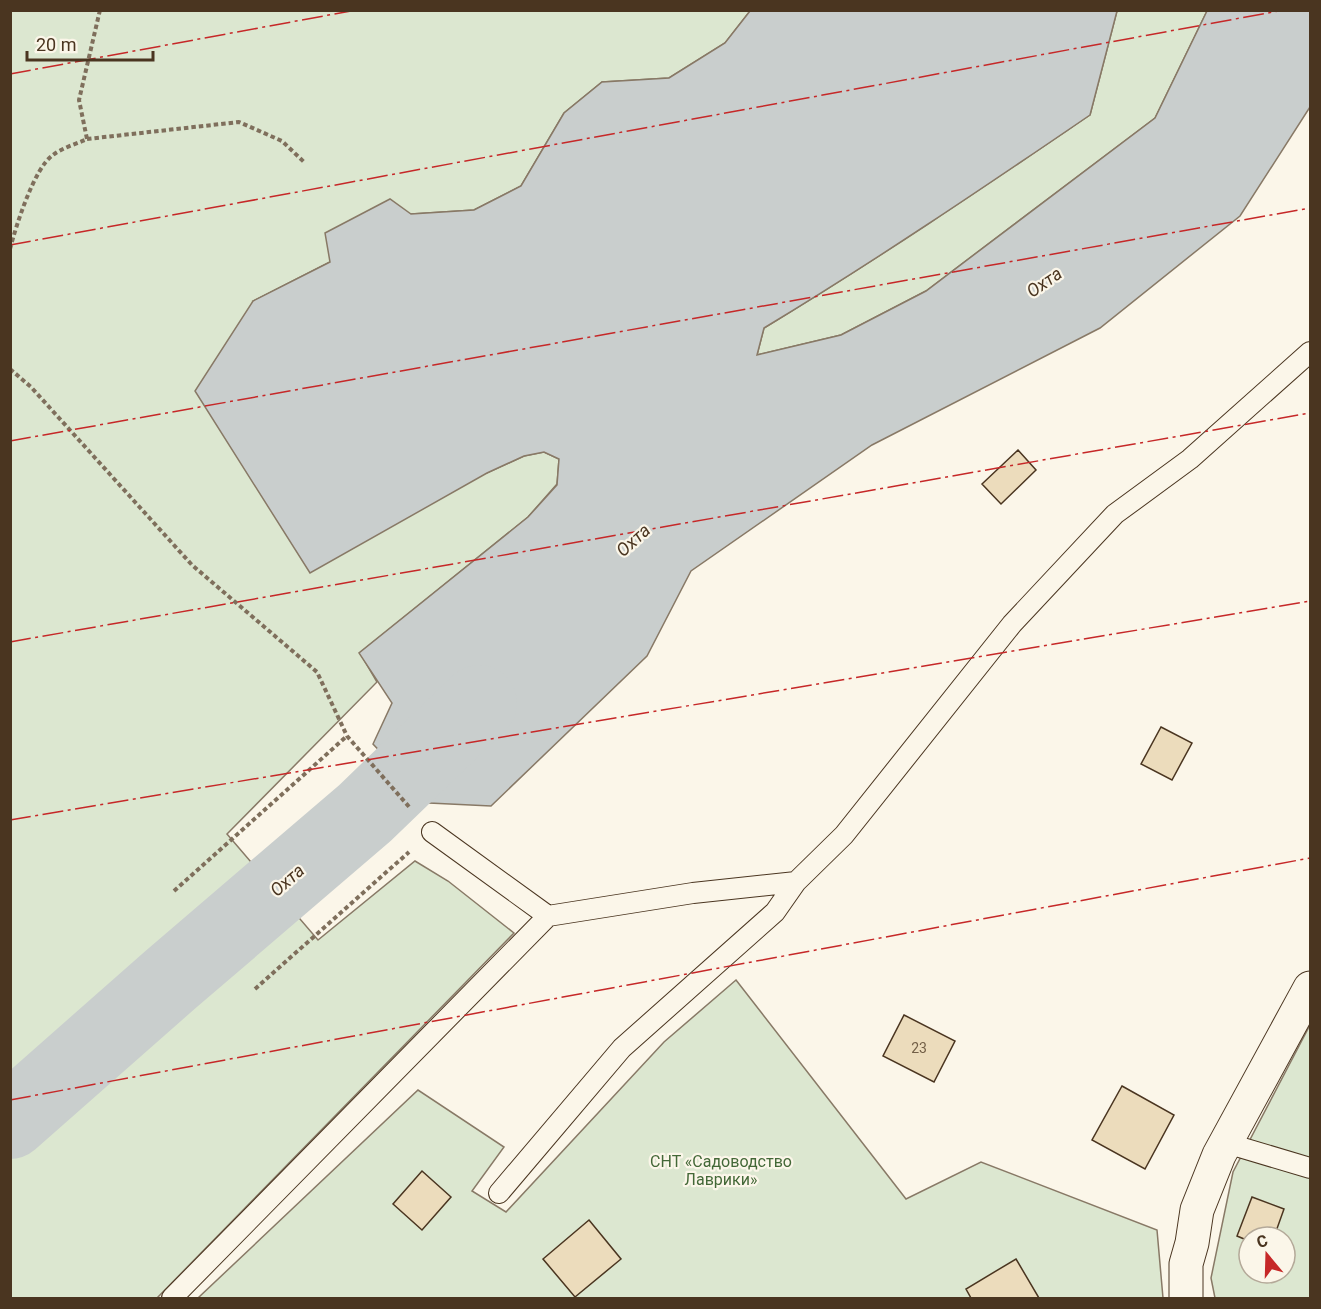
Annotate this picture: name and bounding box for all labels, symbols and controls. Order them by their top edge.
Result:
scale bar [27,24,153,62]
text: 20 m [36,34,76,55]
water label: Охта [1022,262,1066,302]
water label: Охта [612,519,654,561]
water label: Охта [266,859,308,901]
house number: 23 [911,1040,927,1056]
park label: СНТ «Садоводство Лаврики» [650,1152,792,1189]
north arrow [1237,1225,1297,1285]
text: С [1254,1231,1270,1252]

